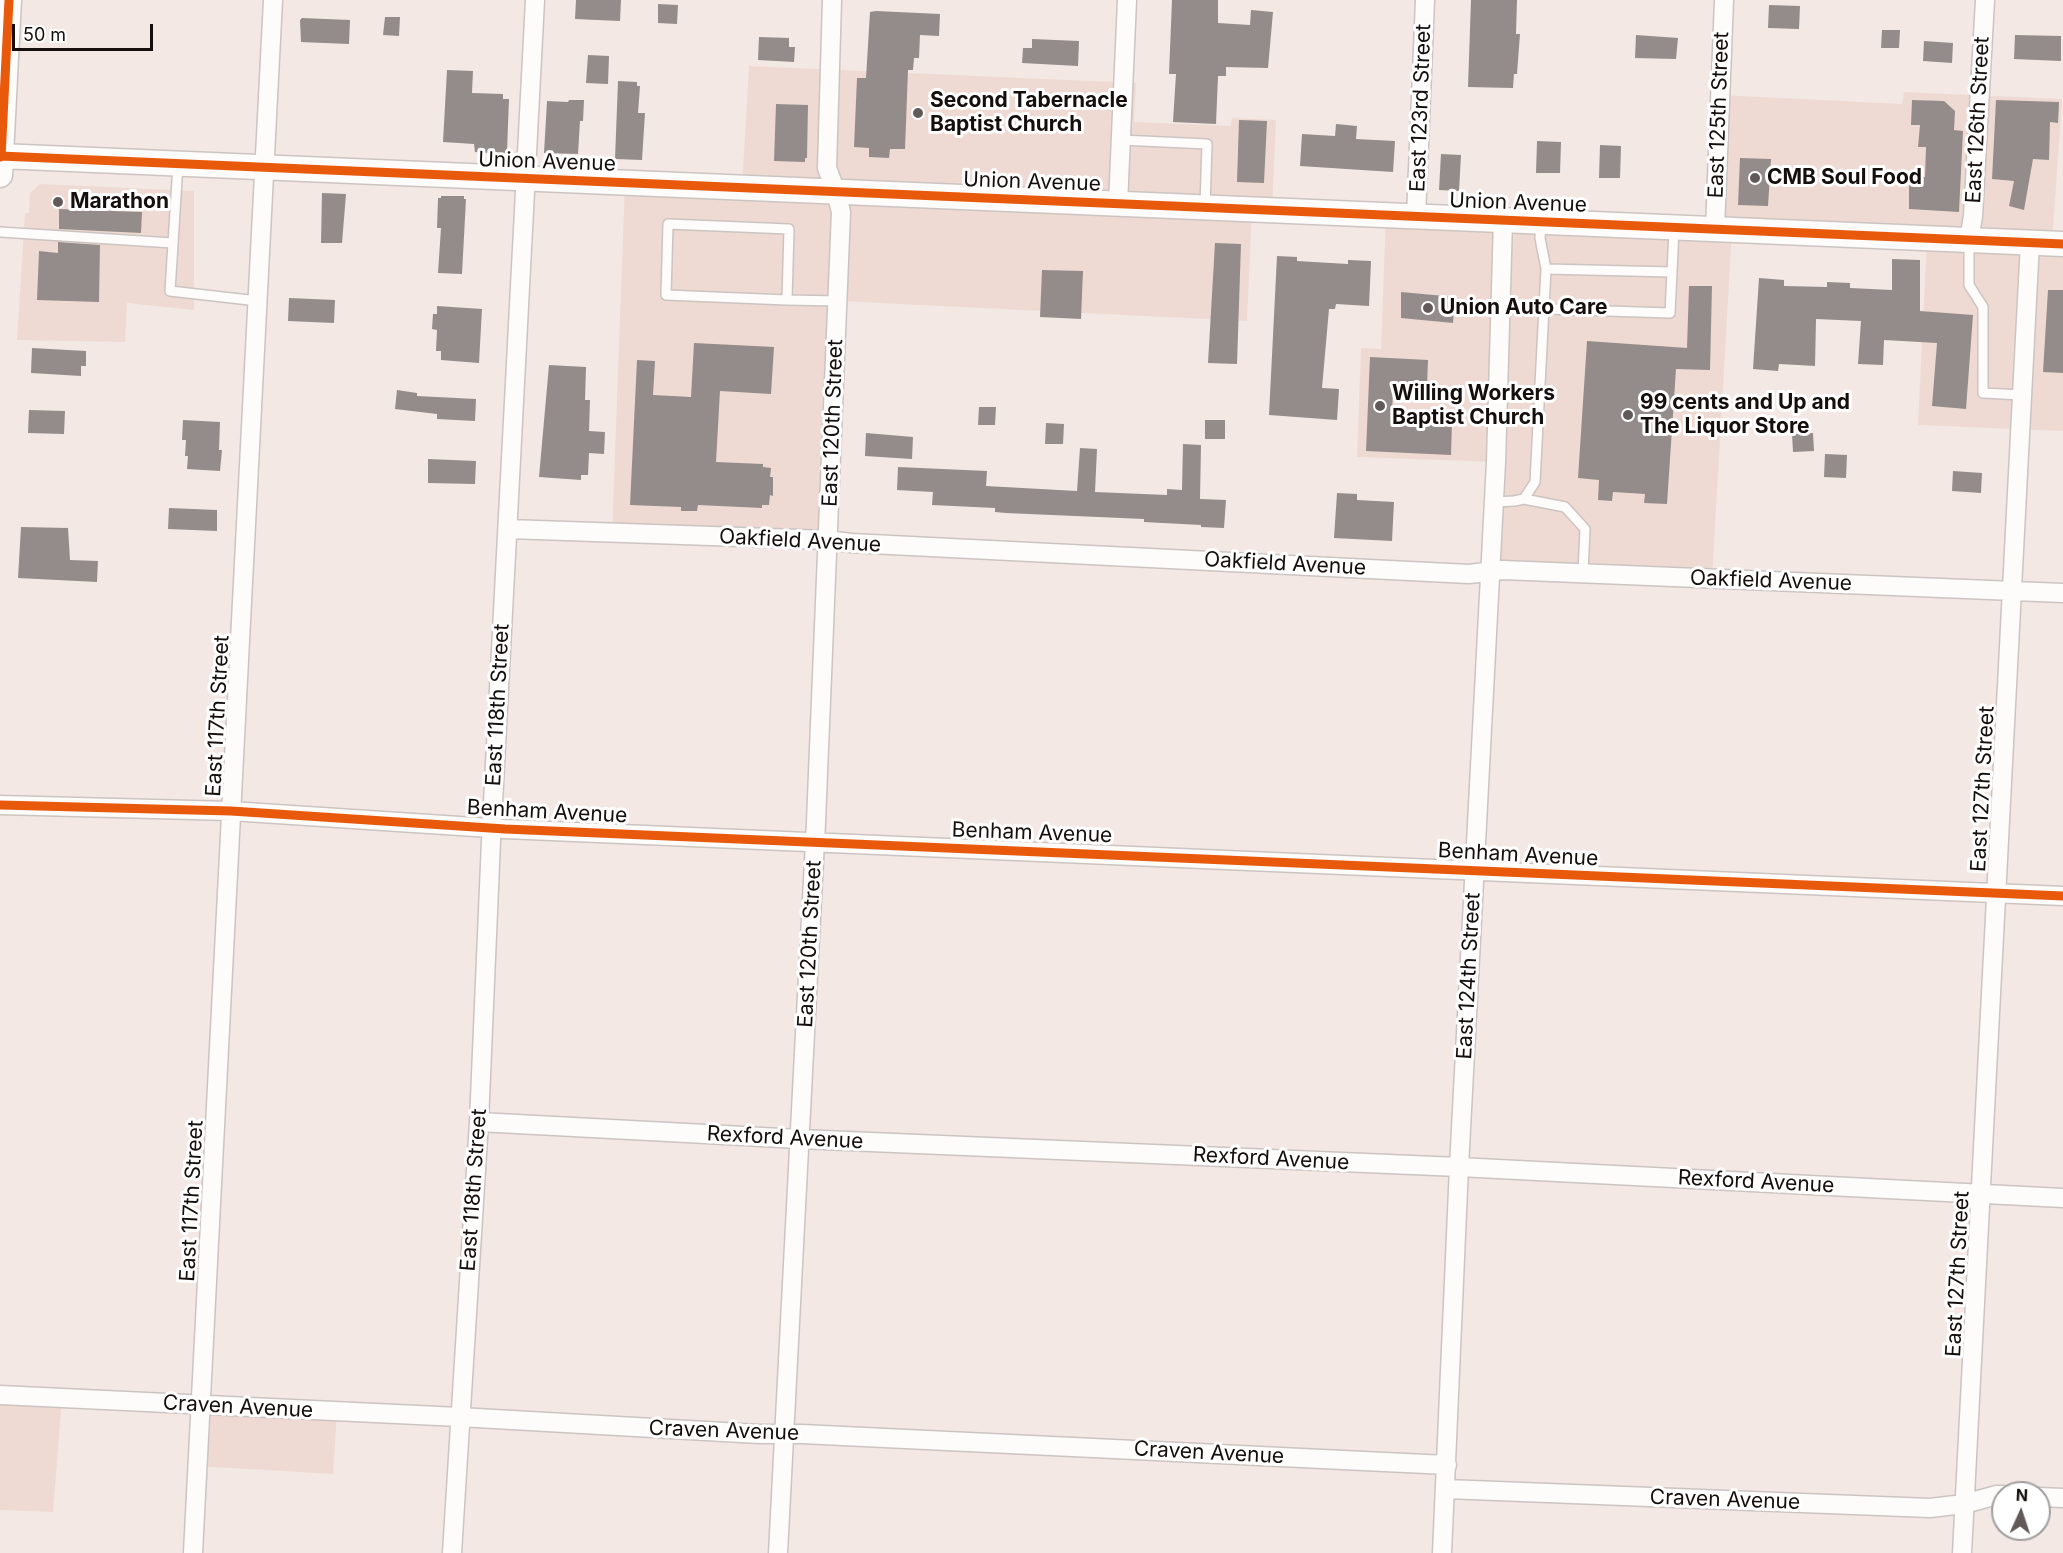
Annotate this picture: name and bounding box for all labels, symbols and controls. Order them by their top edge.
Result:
scale bar [15,12,156,50]
text: 50 m [23,24,66,45]
street label: East 123rd Street [1405,24,1437,192]
street label: East 125th Street [1703,31,1735,199]
street label: East 126th Street [1961,36,1995,204]
place label: Second Tabernacle Baptist Church [930,88,1128,138]
marker: Second Tabernacle Baptist Church [911,106,925,120]
street label: Union Avenue [478,147,616,177]
place label: CMB Soul Food [1767,165,1922,191]
street label: Union Avenue [963,167,1101,197]
marker: CMB Soul Food [1748,171,1762,185]
street label: Union Avenue [1449,188,1587,218]
place label: Marathon [70,189,169,215]
marker: Marathon [51,195,65,209]
place label: Union Auto Care [1440,295,1607,321]
marker: Union Auto Care [1421,301,1435,315]
street label: East 120th Street [817,339,849,507]
place label: Willing Workers Baptist Church [1392,381,1555,431]
place label: 99 cents and Up and The Liquor Store [1640,390,1850,440]
marker: Willing Workers Baptist Church [1373,399,1387,413]
marker: 99 cents and Up and The Liquor Store [1621,408,1635,422]
street label: Oakfield Avenue [718,524,882,558]
street label: Oakfield Avenue [1203,547,1367,581]
street label: Oakfield Avenue [1690,566,1852,596]
street label: East 118th Street [481,623,515,787]
street label: East 117th Street [201,635,235,797]
street label: East 127th Street [1966,705,2000,873]
street label: Benham Avenue [466,795,628,829]
street label: Benham Avenue [951,818,1113,848]
street label: Benham Avenue [1437,838,1599,872]
street label: East 120th Street [793,860,827,1028]
street label: East 124th Street [1452,892,1486,1060]
street label: East 118th Street [456,1108,492,1272]
street label: East 117th Street [175,1120,209,1282]
street label: Rexford Avenue [706,1121,864,1155]
street label: Rexford Avenue [1192,1142,1350,1176]
street label: Rexford Avenue [1677,1165,1835,1199]
street label: East 127th Street [1941,1190,1975,1358]
street label: Craven Avenue [162,1390,314,1424]
street label: Craven Avenue [648,1416,800,1446]
street label: Craven Avenue [1133,1436,1285,1470]
north arrow [1991,1481,2051,1541]
street label: Craven Avenue [1649,1485,1801,1515]
text: N [2015,1485,2028,1505]

